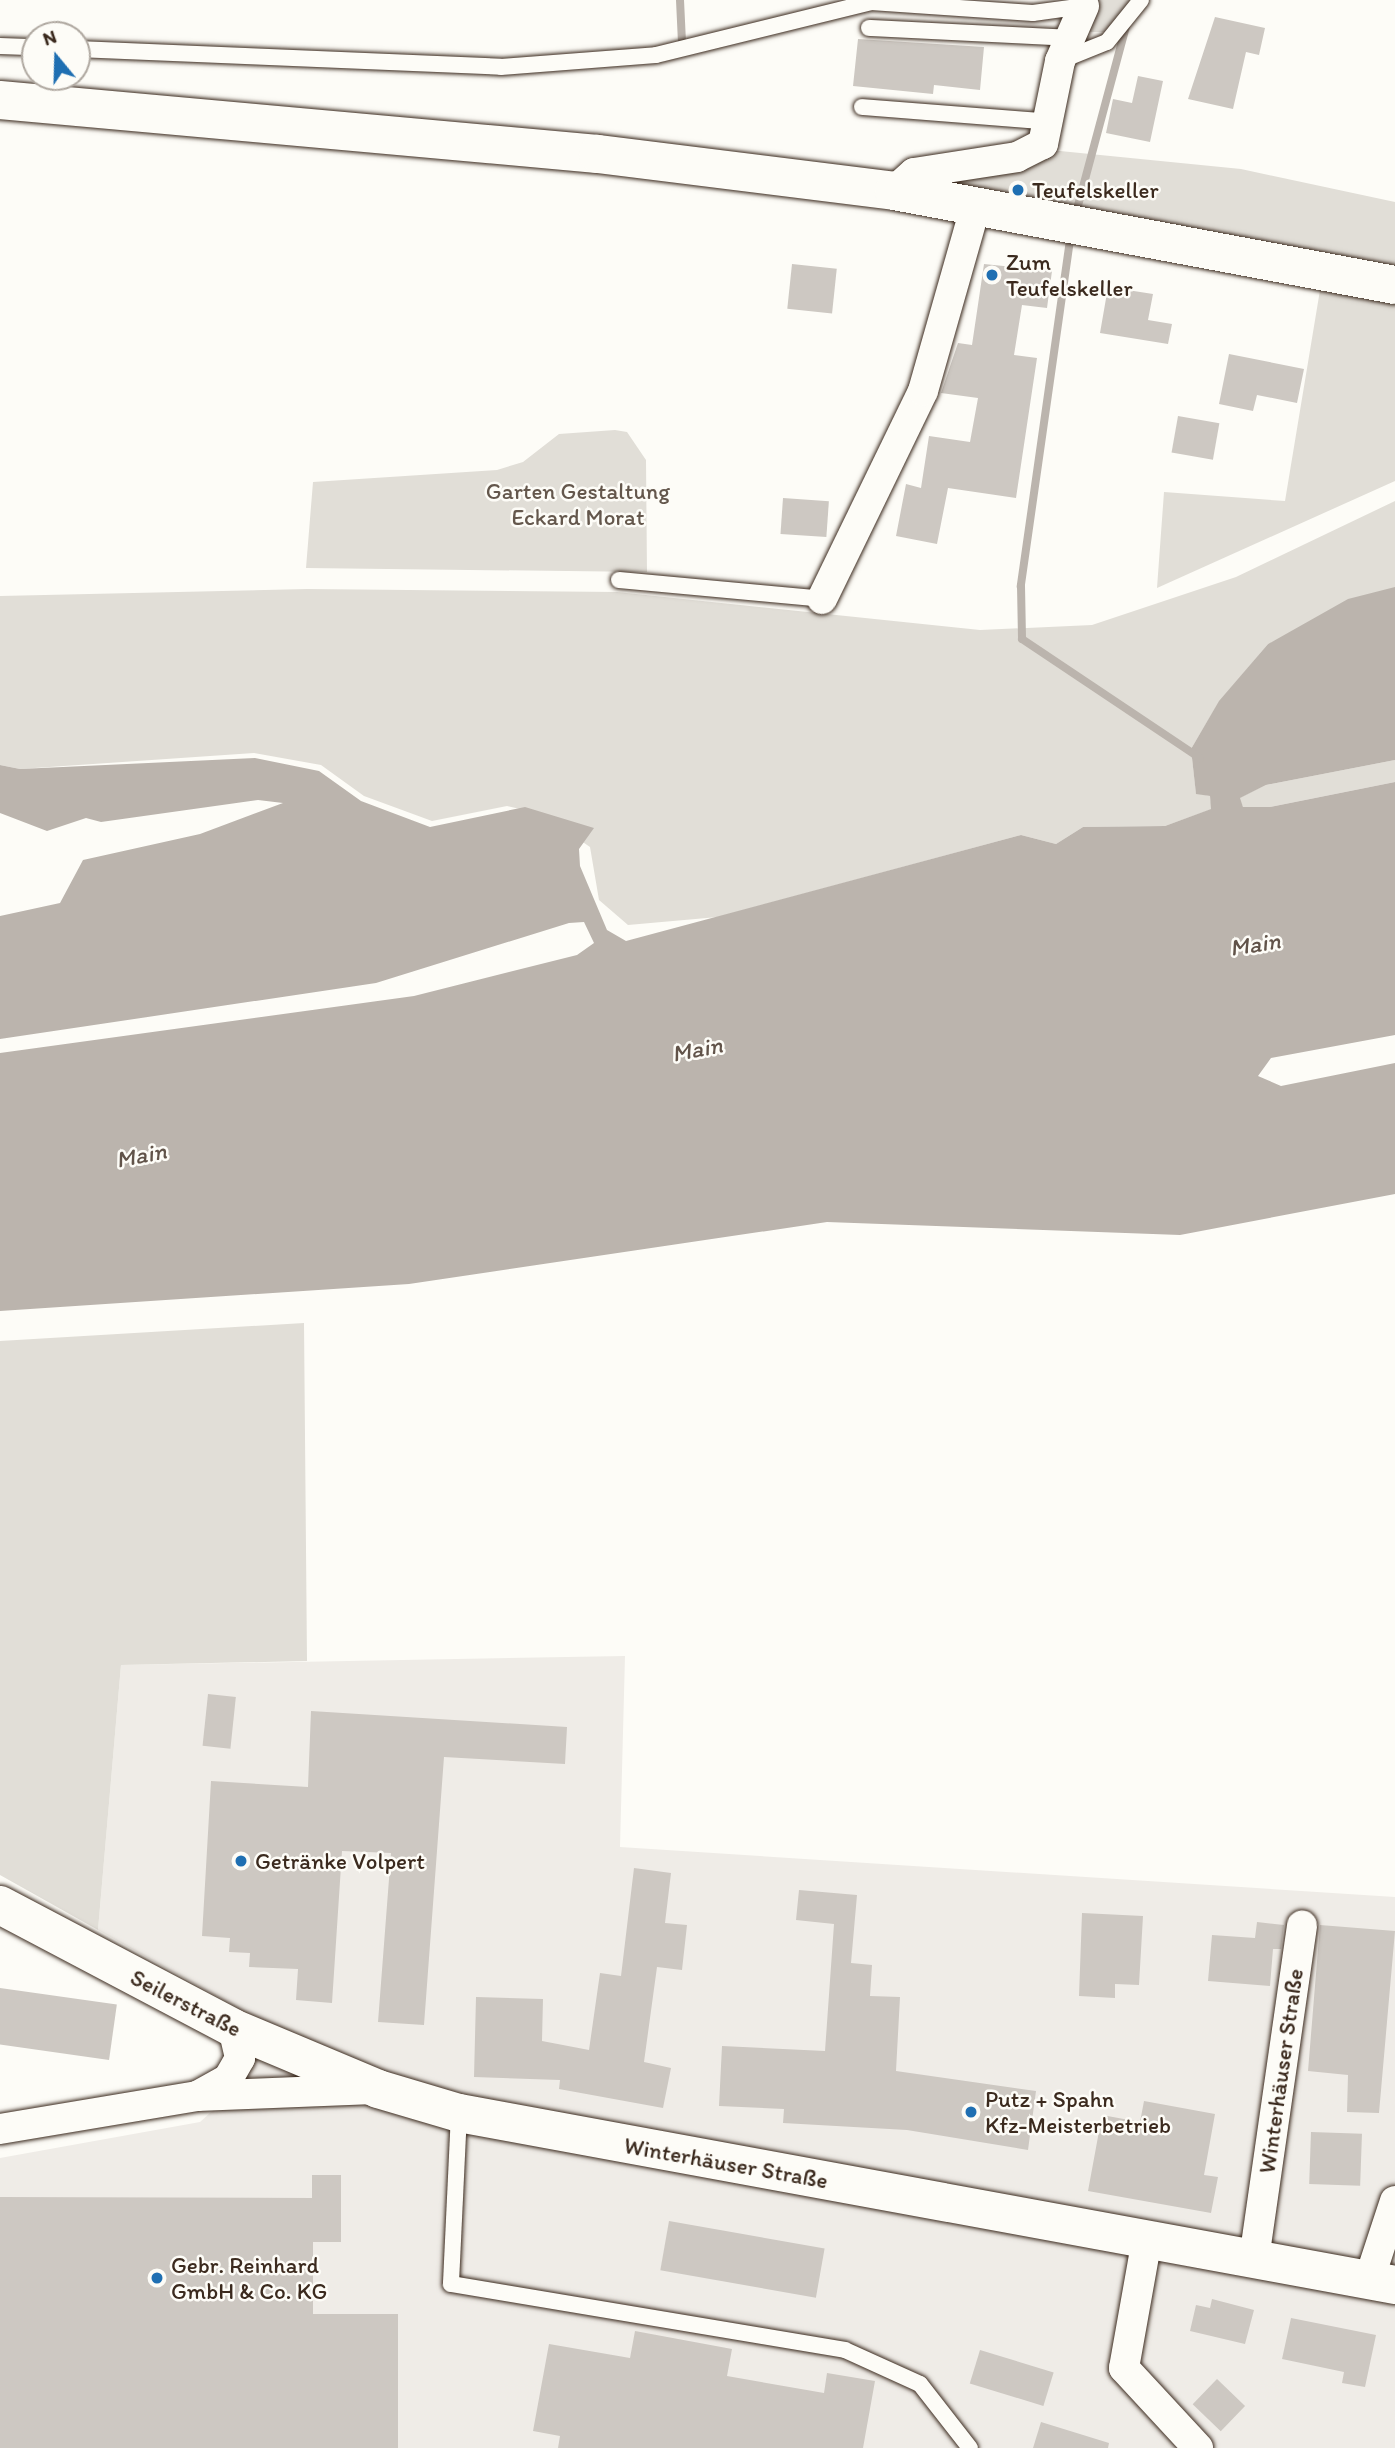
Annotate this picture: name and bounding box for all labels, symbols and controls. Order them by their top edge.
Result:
north arrow [21,21,91,91]
text: N [40,25,59,51]
place label: Teufelskeller [1032,176,1159,204]
marker: Teufelskeller [1010,182,1026,198]
place label: Zum Teufelskeller [1006,248,1133,302]
marker: Zum Teufelskeller [984,267,1000,283]
park label: Garten Gestaltung Eckard Morat [486,477,670,531]
water label: Main [1228,926,1282,962]
water label: Main [669,1030,725,1068]
water label: Main [113,1136,169,1174]
place label: Getränke Volpert [255,1847,423,1875]
marker: Getränke Volpert [233,1853,249,1869]
street label: Seilerstraße [126,1963,246,2043]
street label: Winterhäuser Straße [1253,1967,1309,2175]
place label: Putz + Spahn Kfz-Meisterbetrieb [985,2085,1171,2139]
marker: Putz + Spahn Kfz-Meisterbetrieb [963,2104,979,2120]
street label: Winterhäuser Straße [622,2131,830,2195]
place label: Gebr. Reinhard GmbH & Co. KG [171,2251,327,2305]
marker: Gebr. Reinhard GmbH & Co. KG [149,2270,165,2286]

